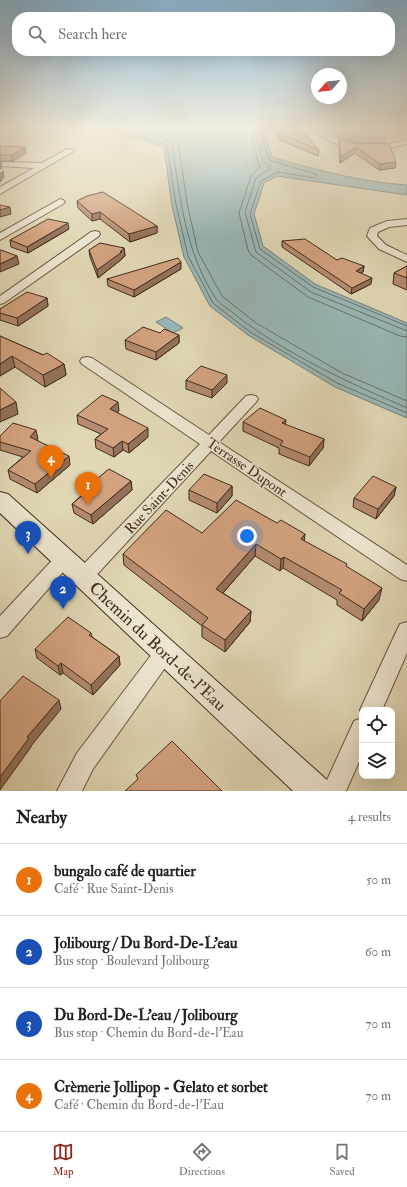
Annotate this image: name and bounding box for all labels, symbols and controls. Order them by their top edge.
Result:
search box [12,12,395,56]
icon: search [26,23,48,45]
text: Search here [58,25,127,44]
north arrow [311,68,347,104]
street label: Terrasse Dupont [203,434,290,502]
pin: 4 [38,445,64,478]
street label: Rue Saint-Denis [121,457,198,537]
pin: 1 [75,472,101,505]
pin: 3 [15,521,41,554]
your location [237,526,257,546]
pin: 2 [50,576,76,609]
street label: Chemin du Bord-de-l'Eau [85,577,231,715]
map controls [359,707,395,779]
button: locate [359,707,395,743]
button: layers [359,743,395,779]
text: Nearby [16,807,67,828]
text: 4 results [348,809,391,825]
text: bungalo café de quartier [54,862,196,881]
text: 1 [27,872,31,888]
text: 50 m [366,872,391,888]
text: Café · Rue Saint-Denis [54,881,174,897]
text: Jolibourg / Du Bord-De-L'eau [54,934,238,953]
text: 2 [26,944,32,960]
text: 60 m [365,944,391,960]
text: Bus stop · Boulevard Jolibourg [54,953,209,969]
text: Du Bord-De-L'eau / Jolibourg [54,1006,238,1025]
text: 3 [27,1016,32,1032]
text: 70 m [366,1016,391,1032]
text: Bus stop · Chemin du Bord-de-l'Eau [54,1025,243,1041]
text: Crèmerie Jollipop - Gelato et sorbet [54,1078,268,1097]
text: 4 [25,1088,33,1104]
text: 70 m [366,1088,391,1104]
text: Café · Chemin du Bord-de-l'Eau [54,1097,224,1113]
tab: Map [52,1141,74,1178]
tab: Directions [179,1141,225,1178]
tab: Saved [330,1141,355,1178]

